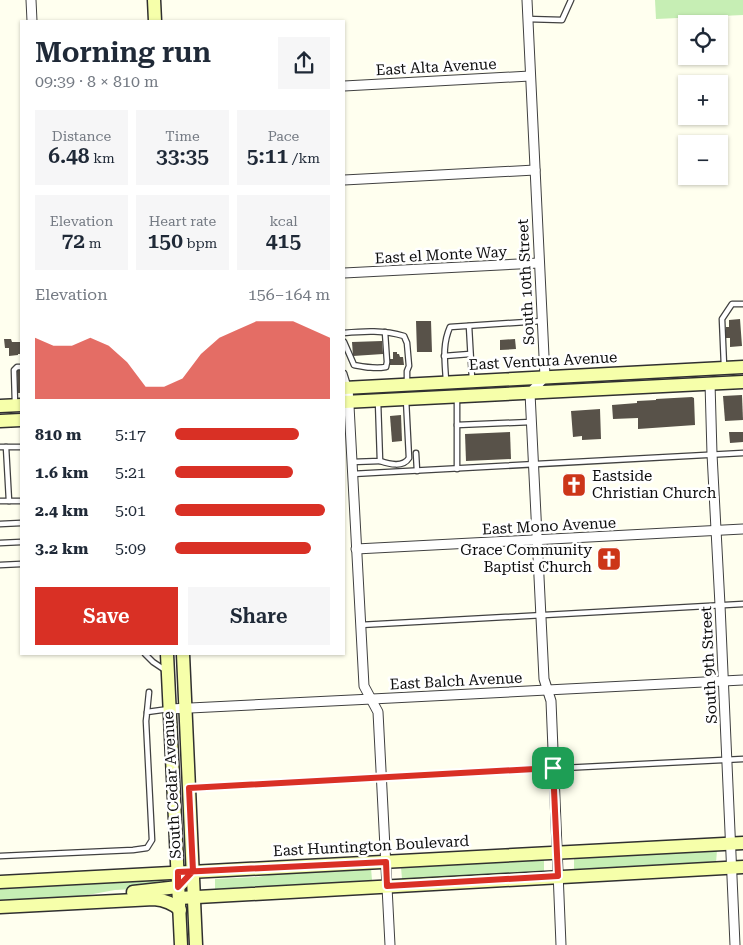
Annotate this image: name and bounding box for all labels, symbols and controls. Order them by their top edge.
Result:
map controls [678,15,728,185]
button: locate [678,15,728,65]
text: Morning run [35,36,211,69]
button: share [278,37,330,89]
street label: East Alta Avenue [375,55,497,79]
text: 09:39 · 8 × 810 m [35,72,159,91]
button: + [678,75,728,125]
text: Distance [52,128,111,144]
text: Time [165,128,200,144]
text: Pace [268,128,299,144]
button: − [678,135,728,185]
text: 6.48 [48,144,90,168]
text: 33:35 [156,144,209,168]
text: 5:11 [247,144,288,168]
text: km [90,150,115,166]
text: /km [288,150,320,166]
text: Elevation [50,213,113,229]
text: Heart rate [149,213,216,229]
text: kcal [269,213,298,229]
street label: South 10th Street [514,218,538,345]
text: 72 [62,229,85,253]
text: 150 [148,229,183,253]
text: 415 [266,229,301,253]
text: m [85,235,101,251]
text: bpm [183,235,217,251]
street label: East el Monte Way [374,243,508,267]
text: Elevation [35,285,108,304]
text: 156–164 m [248,285,330,304]
street label: East Ventura Avenue [468,348,618,374]
text: 810 m [35,425,81,444]
text: 5:17 [115,425,146,444]
text: 1.6 km [35,463,88,482]
text: 5:21 [115,463,146,482]
place label: Eastside Christian Church [592,467,717,502]
church icon: Eastside Christian Church [561,472,587,498]
text: 2.4 km [35,501,88,520]
text: 5:01 [115,501,146,520]
street label: East Mono Avenue [482,514,616,538]
text: 3.2 km [35,539,88,558]
text: 5:09 [115,539,146,558]
place label: Grace Community Baptist Church [460,541,592,576]
church icon: Grace Community Baptist Church [596,546,622,572]
button: Save [35,587,178,645]
button: Share [188,587,330,645]
street label: South 9th Street [697,605,721,724]
street label: East Balch Avenue [389,669,523,693]
street label: South Cedar Avenue [159,711,185,859]
pin [532,747,574,789]
icon: arrive [539,754,567,782]
street label: East Huntington Boulevard [273,832,470,860]

